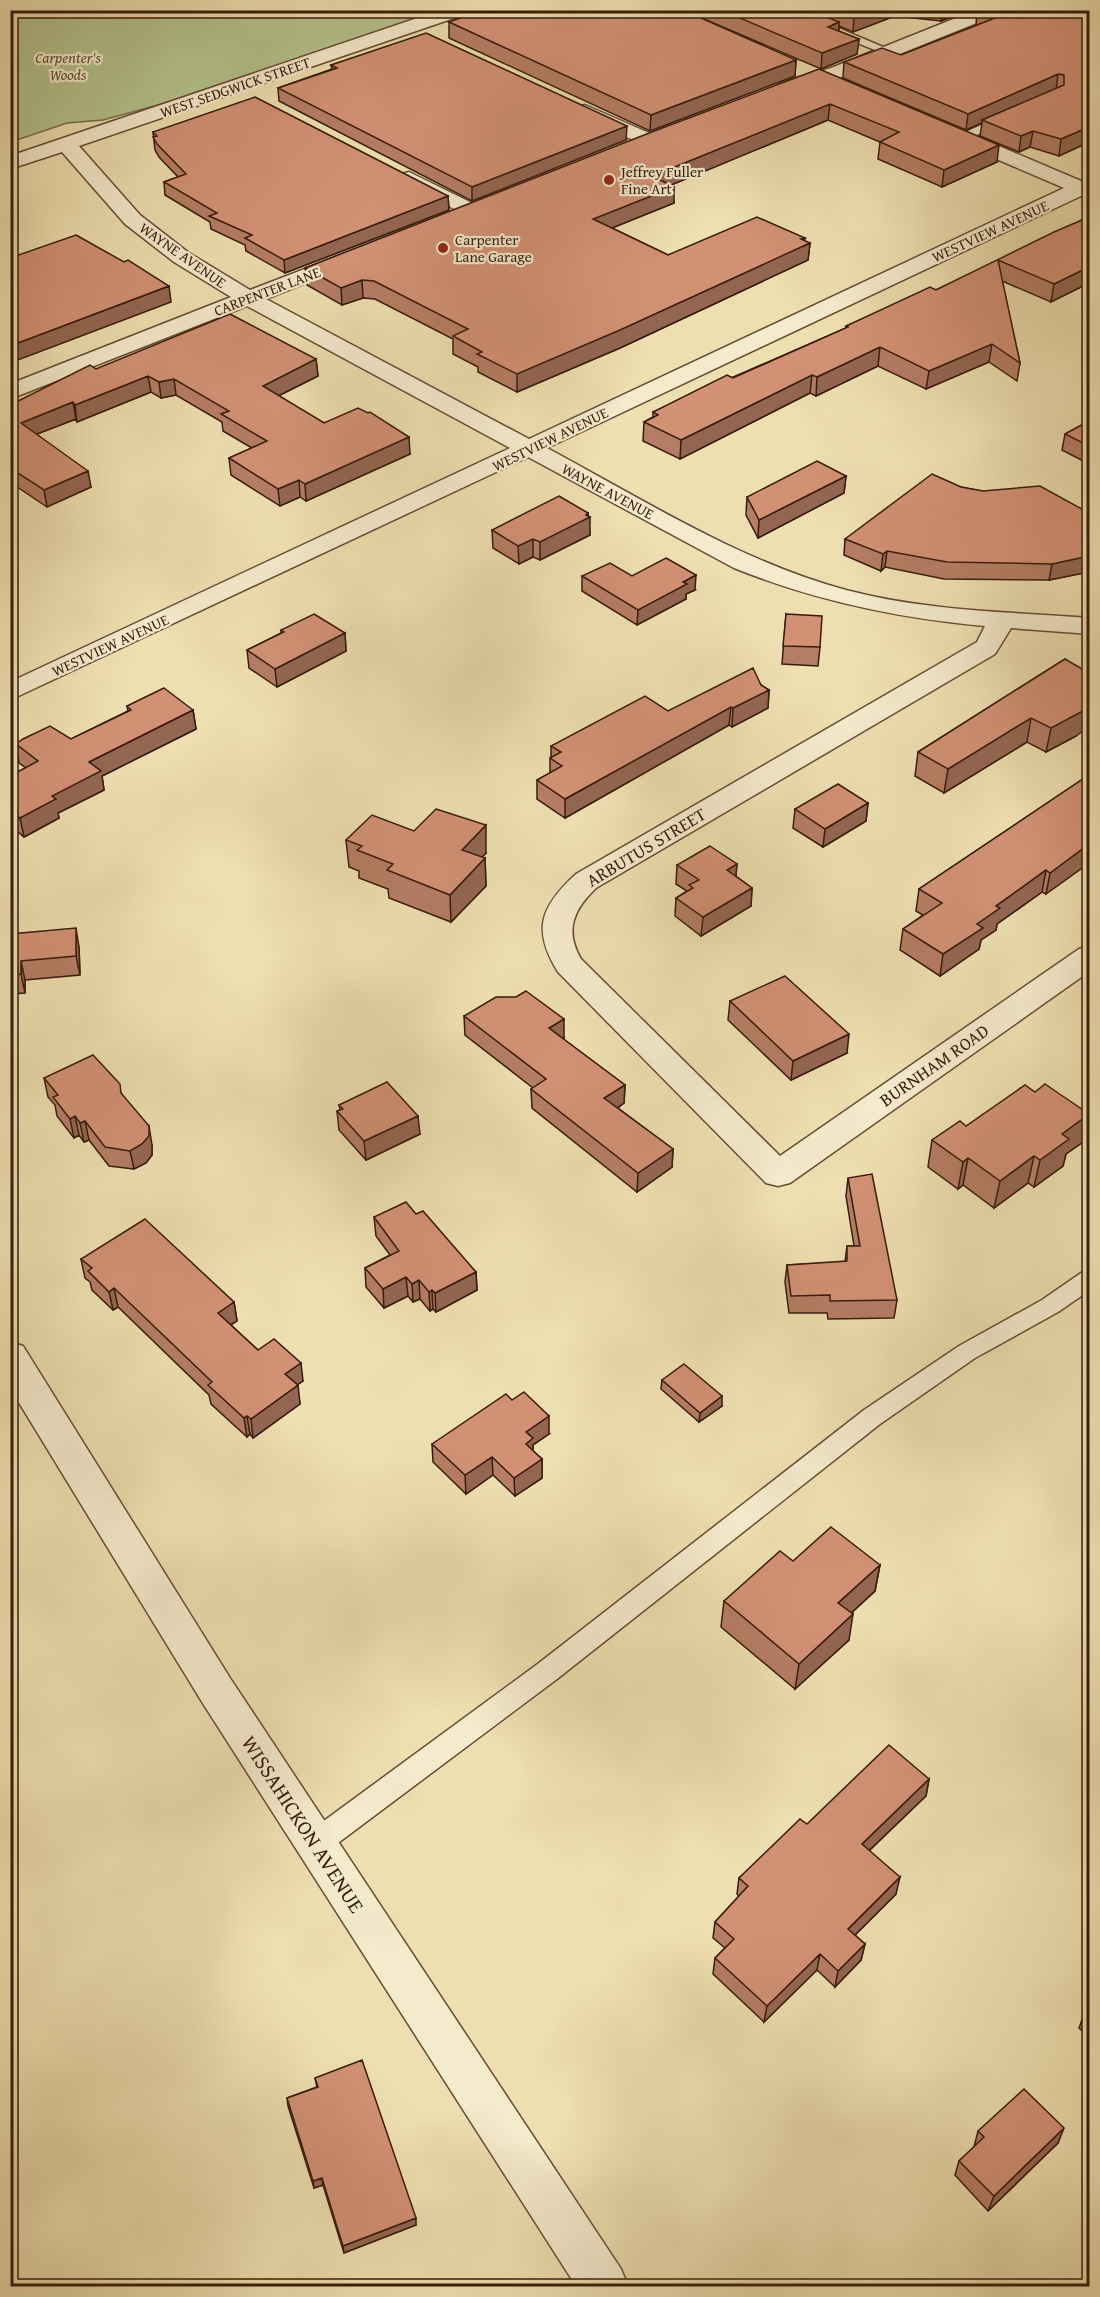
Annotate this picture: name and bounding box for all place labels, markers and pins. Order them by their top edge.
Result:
place label: Jeffrey Fuller Fine Art [619,161,703,199]
marker: Jeffrey Fuller Fine Art [602,173,616,187]
place label: Carpenter Lane Garage [455,229,532,267]
marker: Carpenter Lane Garage [436,241,450,255]

